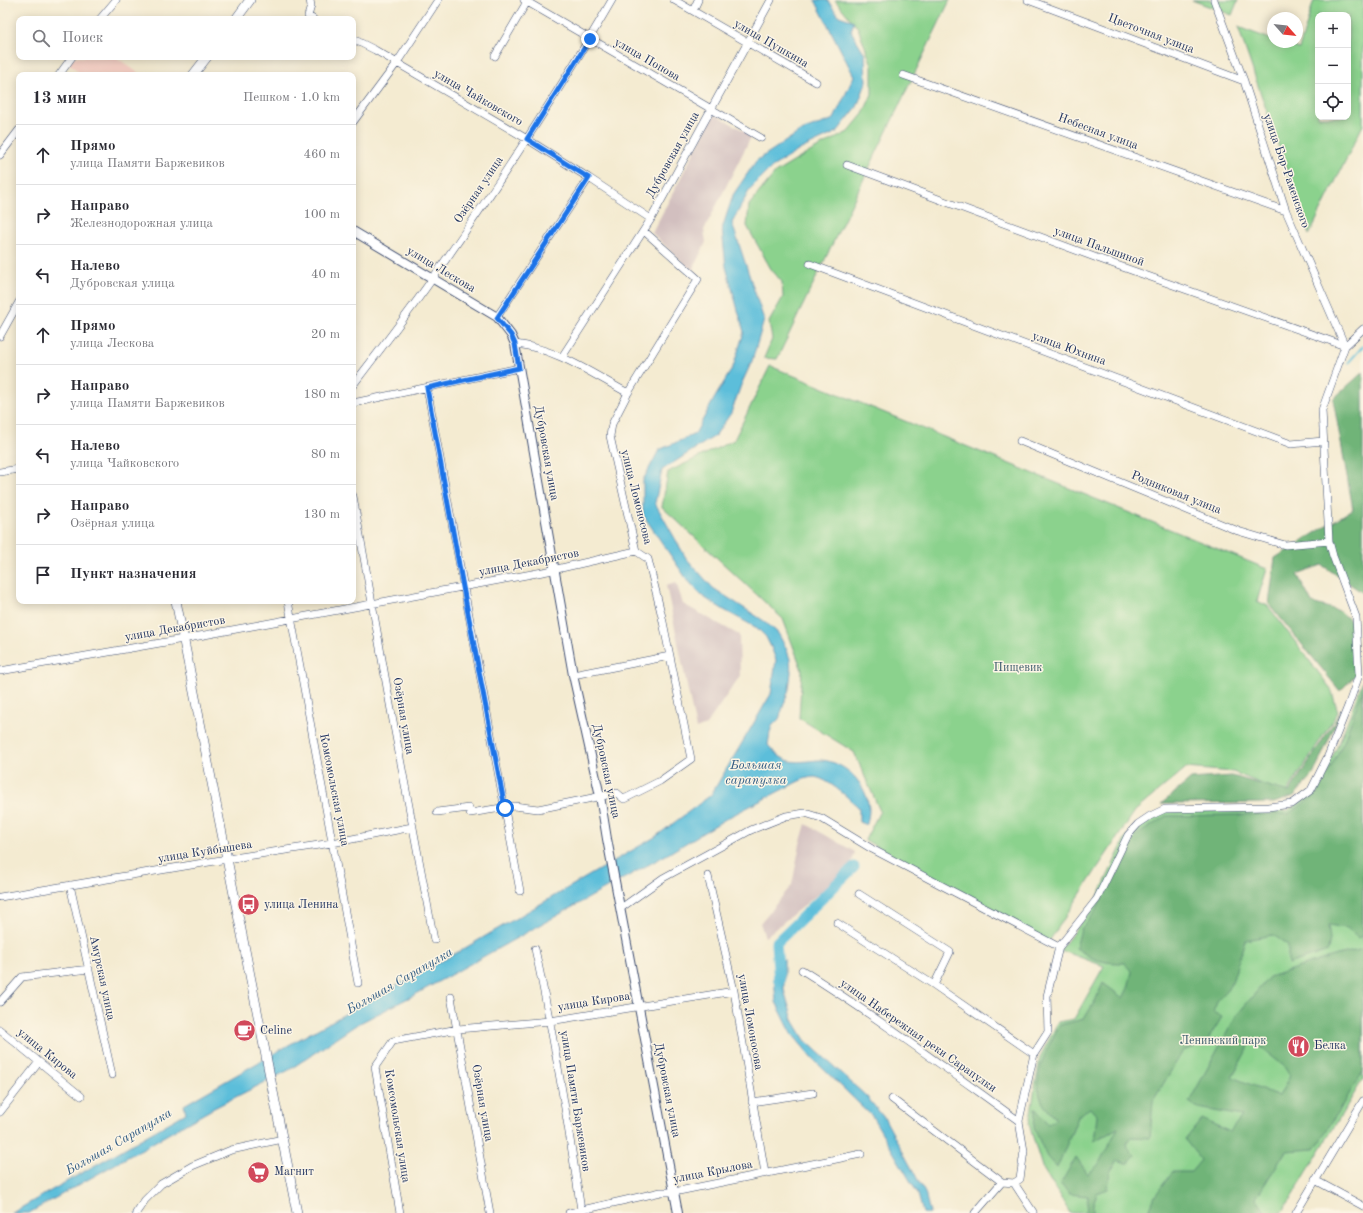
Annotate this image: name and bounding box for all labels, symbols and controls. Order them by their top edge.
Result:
street label: Цветочная улица [1106,12,1196,56]
north arrow [1267,12,1303,48]
map controls [1315,12,1351,120]
button: + [1315,12,1351,48]
search box [16,16,356,60]
street label: улица Пушкина [732,18,810,70]
icon: search [30,27,52,49]
route end [581,30,599,48]
text: Поиск [62,31,103,46]
street label: улица Попова [612,36,682,84]
button: − [1315,48,1351,84]
street label: улица Чайковского [431,68,525,128]
button: locate [1315,84,1351,120]
text: 13 мин [32,90,87,107]
text: Пешком · 1.0 km [243,91,340,104]
street label: Дубровская улица [644,110,702,200]
street label: Небесная улица [1056,112,1140,152]
street label: улица Бор-Раменского [1261,112,1311,230]
text: Прямо [70,139,116,154]
icon: ahead [32,144,54,166]
text: 460 m [303,148,340,161]
street label: Озёрная улица [452,154,506,226]
text: улица Памяти Баржевиков [70,157,225,170]
text: Направо [70,199,129,214]
icon: right [32,204,54,226]
text: 100 m [303,208,340,221]
text: Железнодорожная улица [70,217,213,230]
street label: улица Пальшиной [1052,225,1146,269]
street label: улица Лескова [405,245,477,295]
text: Налево [70,259,120,274]
icon: left [32,264,54,286]
text: 40 m [311,268,340,281]
text: Дубровская улица [70,277,175,290]
text: Прямо [70,319,116,334]
icon: ahead [32,324,54,346]
text: 20 m [311,328,340,341]
street label: улица Юхнина [1030,330,1108,368]
text: улица Лескова [70,337,154,350]
text: Направо [70,379,129,394]
icon: right [32,384,54,406]
text: 180 m [303,388,340,401]
text: улица Памяти Баржевиков [70,397,225,410]
street label: Дубровская улица [532,404,560,502]
text: Налево [70,439,120,454]
icon: left [32,444,54,466]
text: 80 m [311,448,340,461]
street label: улица Ломоносова [618,448,654,546]
text: улица Чайковского [70,457,179,470]
street label: Родниковая улица [1129,469,1223,517]
text: Направо [70,499,129,514]
icon: right [32,504,54,526]
text: 130 m [303,508,340,521]
text: Озёрная улица [70,517,155,530]
street label: улица Декабристов [478,547,580,579]
icon: arrive [32,564,54,586]
text: Пункт назначения [70,567,197,582]
street label: улица Декабристов [124,614,226,644]
park label: Пищевик [994,662,1042,674]
street label: Озёрная улица [390,676,416,756]
street label: Дубровская улица [590,723,622,820]
street label: Комсомольская улица [317,733,351,848]
water label: Большая сарапулка [725,759,787,787]
route start [496,799,514,817]
street label: улица Куйбышева [157,839,253,865]
bus stop icon: улица Ленина [235,892,261,918]
place label: улица Ленина [264,899,339,911]
street label: Амурская улица [87,935,117,1021]
water label: Большая Сарапулка [344,945,455,1017]
street label: улица Ломоносова [736,973,764,1071]
street label: улица Набережная реки Сарапулки [838,977,998,1095]
street label: улица Кирова [557,990,631,1014]
cafe icon: Celine [231,1018,257,1044]
place label: Celine [260,1025,293,1037]
street label: улица Кирова [15,1026,79,1082]
street label: улица Памяти Баржевиков [558,1030,592,1173]
restaurant icon: Белка [1286,1033,1312,1059]
park label: Ленинский парк [1180,1035,1266,1047]
place label: Белка [1314,1040,1346,1052]
street label: Дубровская улица [652,1041,682,1139]
street label: Озёрная улица [469,1063,495,1143]
street label: Комсомольская улица [382,1068,412,1184]
water label: Большая Сарапулка [63,1106,174,1178]
street label: улица Крылова [672,1158,754,1186]
supermarket icon: Магнит [245,1159,271,1185]
place label: Магнит [274,1166,314,1178]

